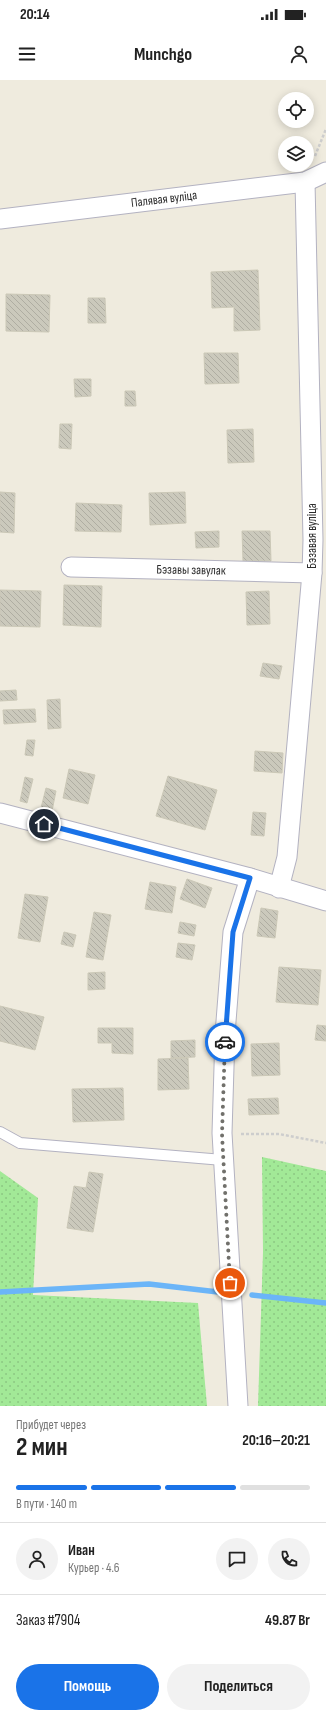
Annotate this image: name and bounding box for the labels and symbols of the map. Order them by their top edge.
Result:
street label: Палявая вуліца [130,187,198,211]
street label: Бэзавая вуліца [304,503,320,569]
street label: Бэзавы завулак [156,561,226,579]
pin [27,807,61,841]
courier [205,1022,245,1062]
pin [213,1266,247,1300]

